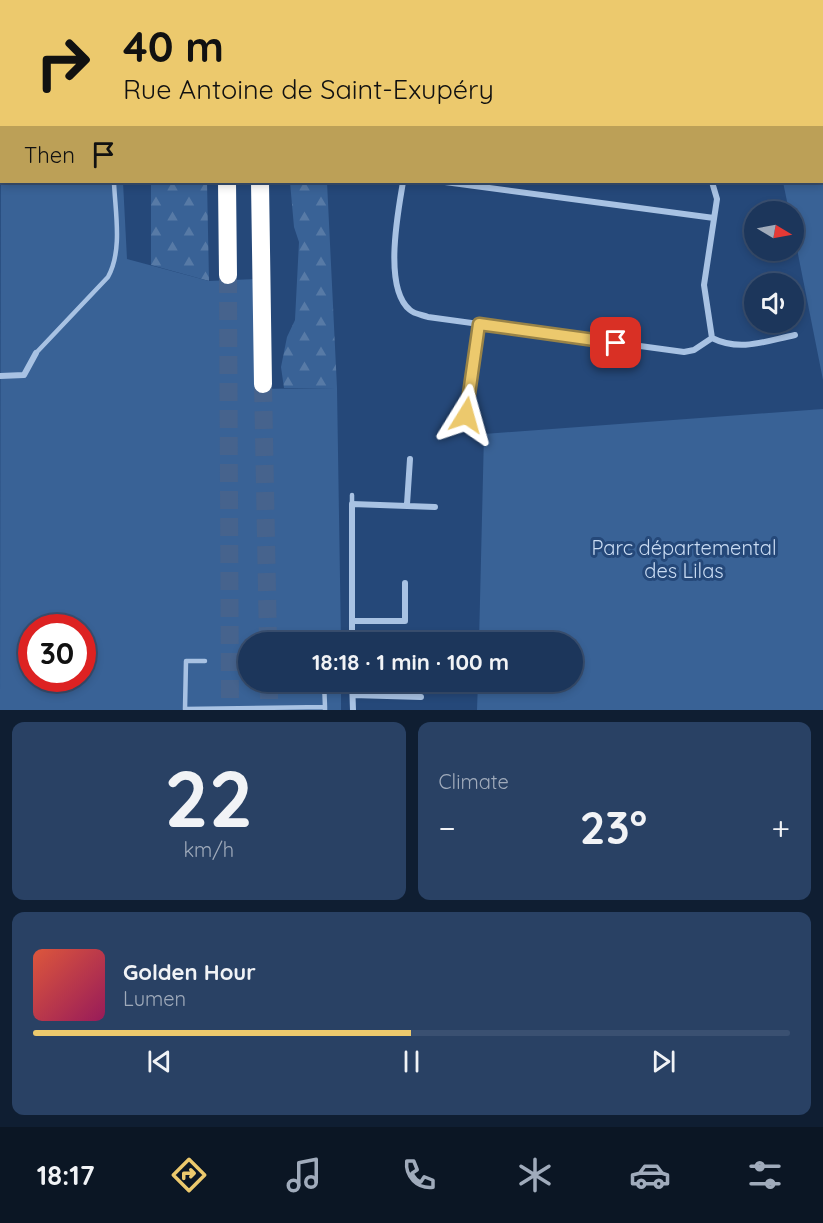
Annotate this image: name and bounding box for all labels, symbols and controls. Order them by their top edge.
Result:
text: 40 m [123,20,224,73]
icon: right [24,24,102,102]
text: Rue Antoine de Saint-Exupéry [123,72,494,106]
icon: arrive [87,138,120,171]
text: Then [24,141,75,169]
north arrow [744,201,804,261]
map controls [744,201,804,333]
button: sound [744,273,804,333]
pin [590,317,641,368]
icon: arrive [599,326,632,359]
position arrow [434,383,498,447]
park label: Parc départemental des Lilas [592,535,776,583]
speed limit sign: 30 [18,614,96,692]
text: 18:18 · 1 min · 100 m [312,648,509,676]
text: 22 [164,749,253,847]
text: Climate [439,769,509,794]
text: 23° [580,799,647,855]
text: − [439,807,456,848]
text: + [771,807,790,848]
text: km/h [183,837,234,862]
text: Golden Hour [123,958,256,986]
text: Lumen [123,986,186,1011]
icon: previous [143,1045,176,1078]
icon: pause [395,1045,428,1078]
icon: next [647,1045,680,1078]
icon: directions [168,1154,210,1196]
icon: music [283,1154,325,1196]
icon: phone [398,1154,440,1196]
icon: climate [514,1154,556,1196]
icon: car [629,1154,671,1196]
icon: filters [744,1154,786,1196]
text: 18:17 [37,1158,95,1192]

